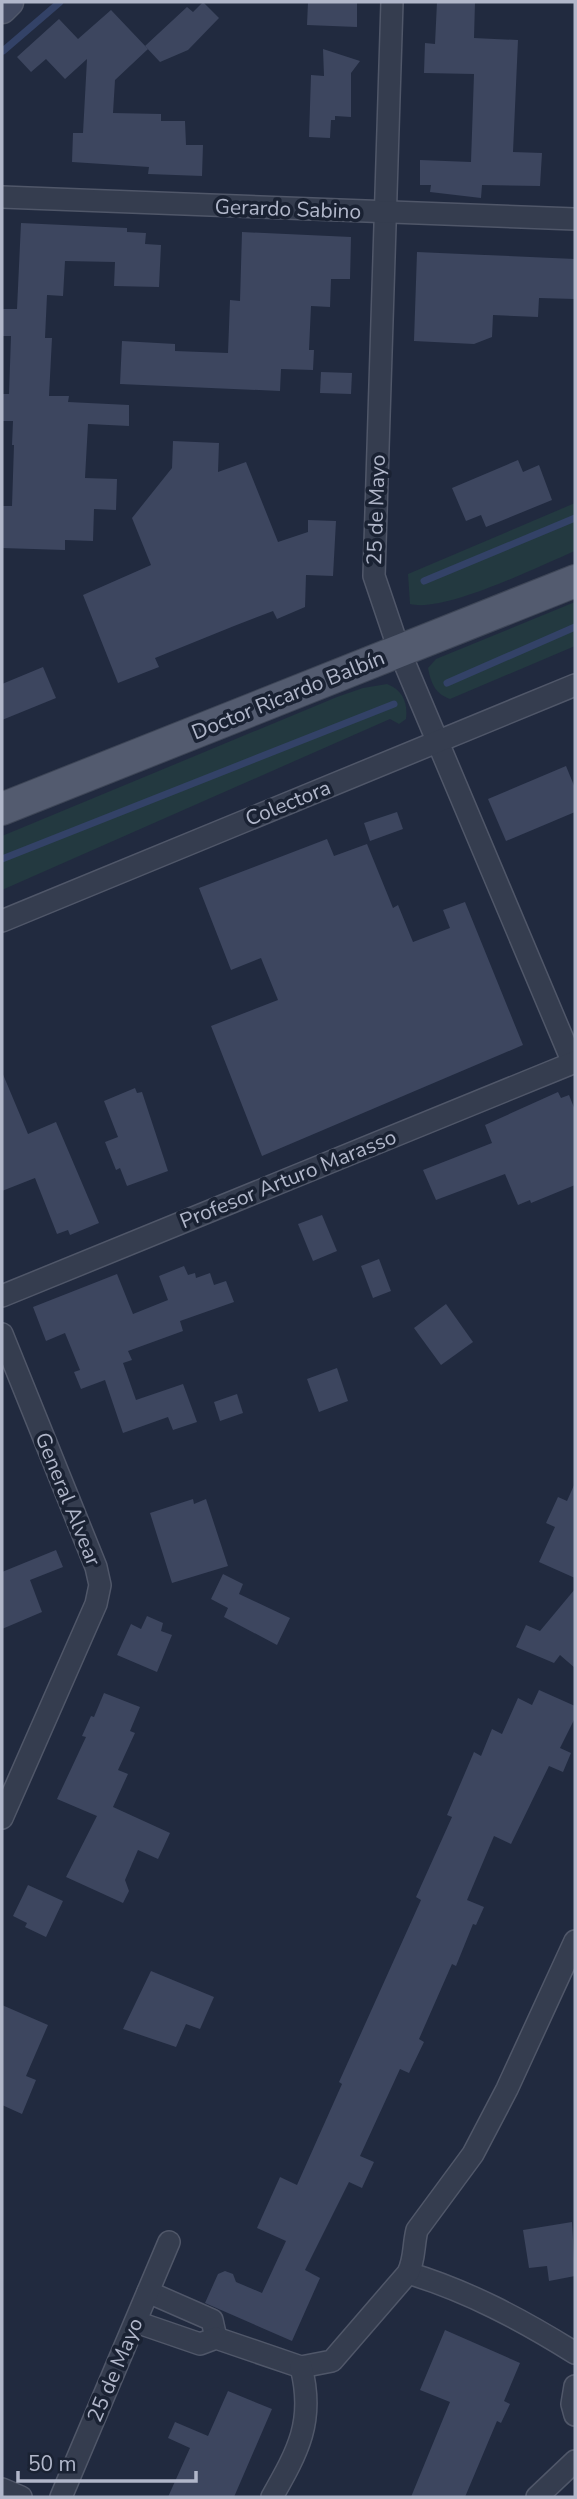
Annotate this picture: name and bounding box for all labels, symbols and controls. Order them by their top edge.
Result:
street label: Gerardo Sabino [214,192,362,226]
street label: 25 de Mayo [360,454,392,566]
street label: Doctor Ricardo Balbín [187,643,389,747]
street label: Colectora [241,773,335,833]
street label: Profesor Arturo Marasso [176,1123,400,1235]
street label: General Alvear [29,1428,108,1570]
street label: 25 de Mayo [80,2314,150,2426]
scale bar [18,2440,196,2484]
text: 50 m [28,2450,77,2478]

